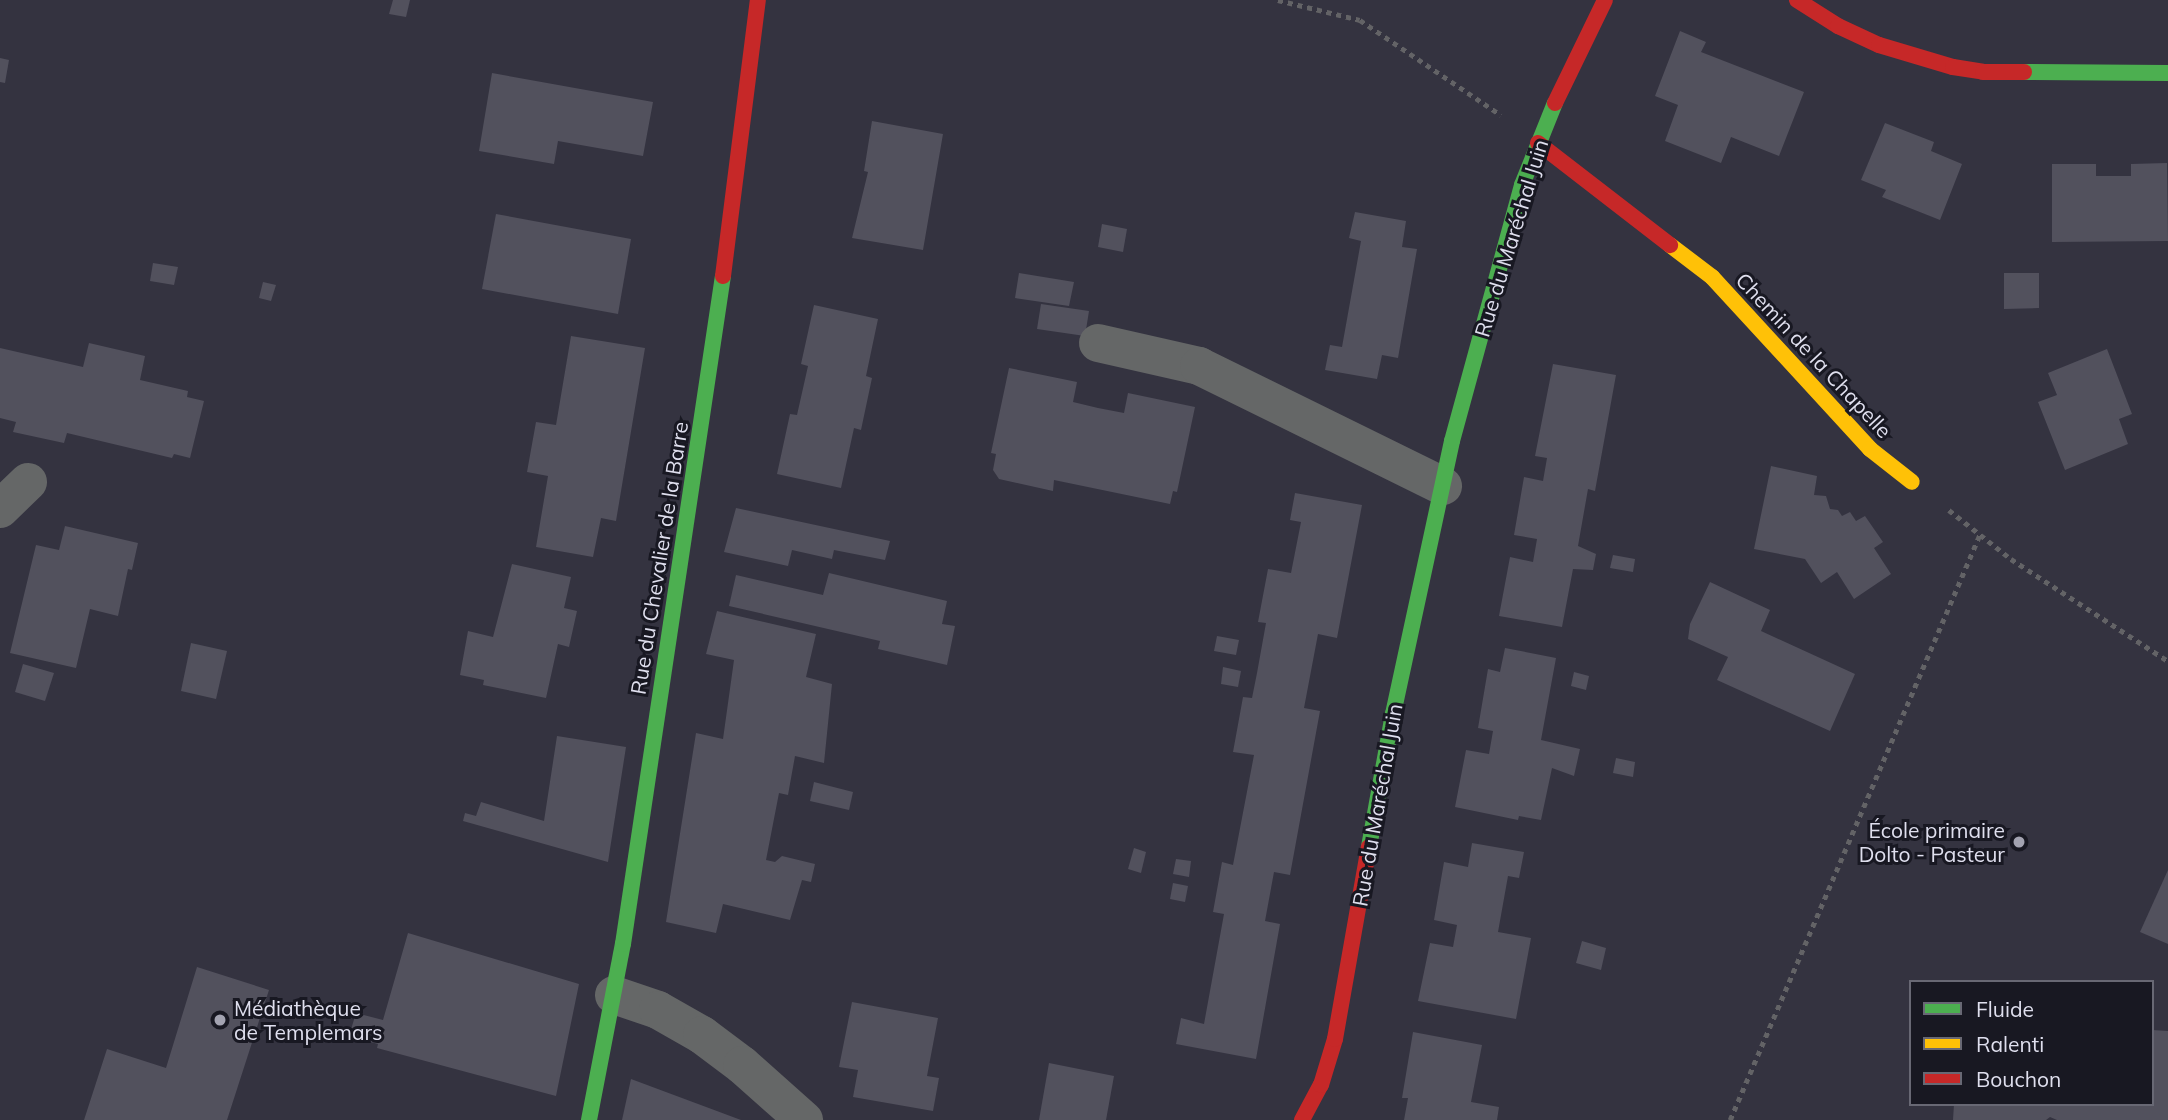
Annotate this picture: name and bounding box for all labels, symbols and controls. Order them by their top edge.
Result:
street label: Rue du Maréchal Juin [1469,136,1553,340]
street label: Chemin de la Chapelle [1731,267,1897,443]
street label: Rue du Chevalier de la Barre [625,420,693,696]
street label: Rue du Maréchal Juin [1347,702,1407,908]
place label: École primaire Dolto - Pasteur [1859,817,2005,867]
marker: École primaire Dolto - Pasteur [2011,834,2027,850]
legend [1909,980,2154,1106]
place label: Médiathèque de Templemars [234,995,382,1045]
text: Fluide [1976,996,2034,1022]
marker: Médiathèque de Templemars [212,1012,228,1028]
text: Ralenti [1976,1031,2044,1057]
text: Bouchon [1976,1066,2061,1092]

